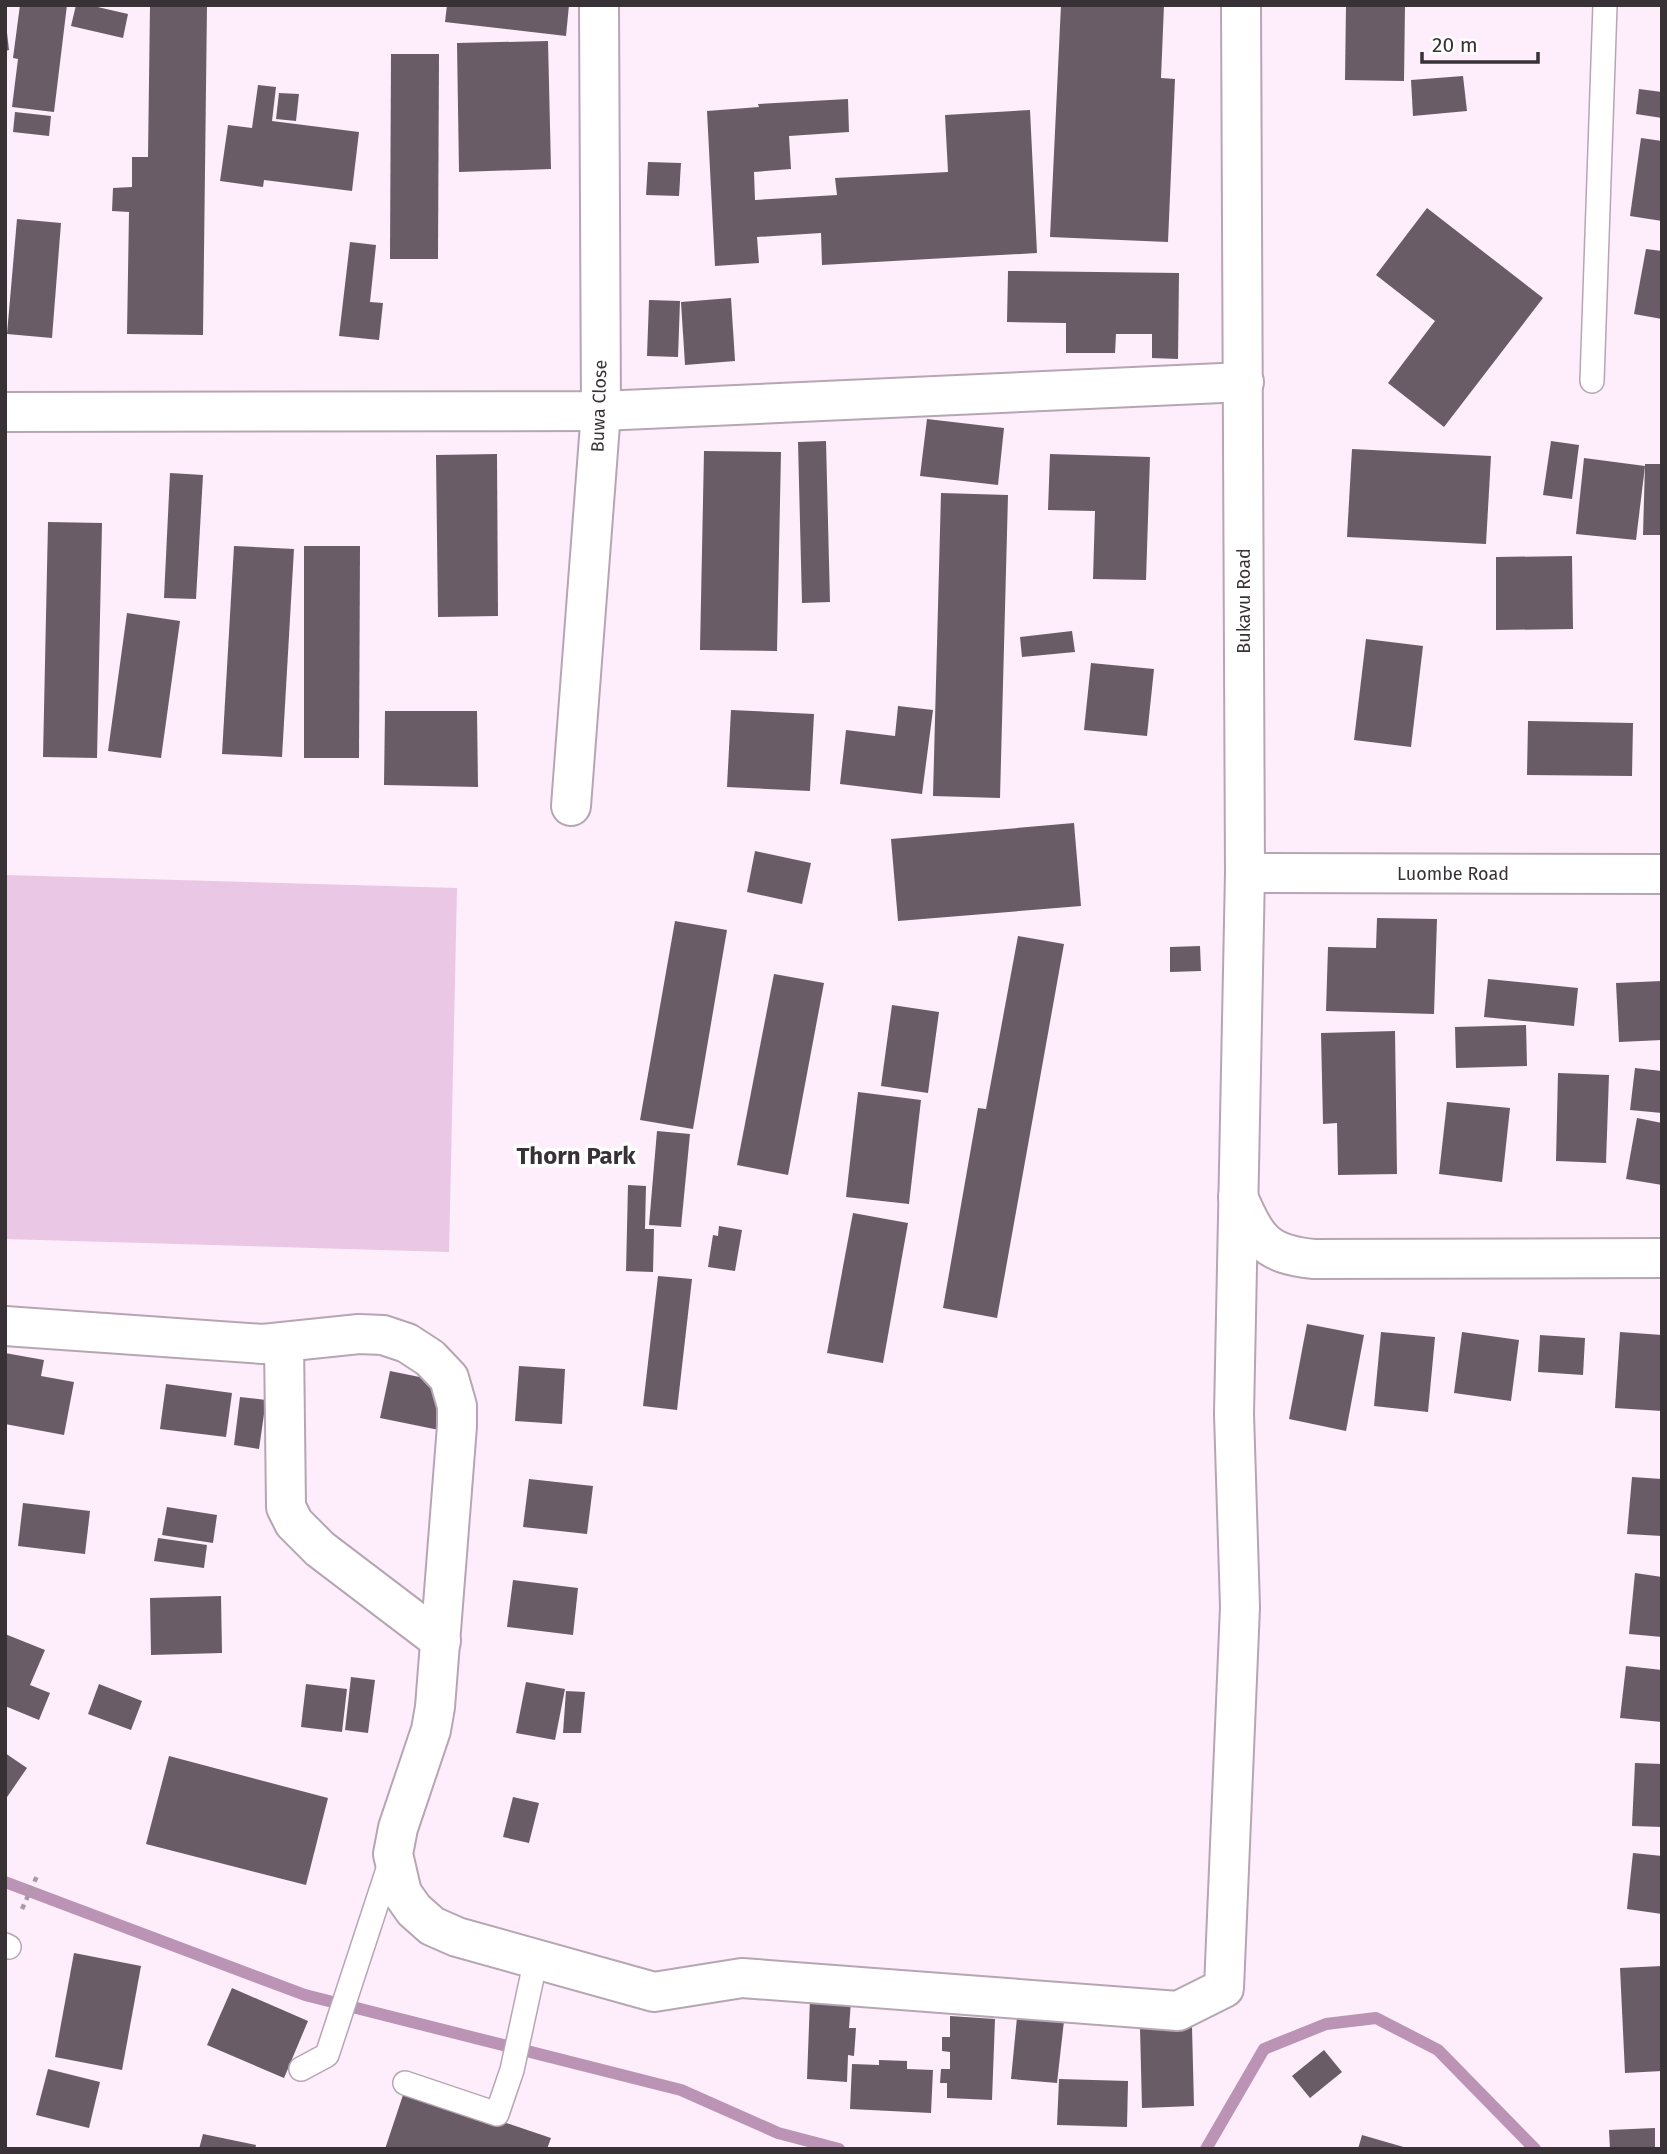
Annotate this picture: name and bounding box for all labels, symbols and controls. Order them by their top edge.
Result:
scale bar [1422,21,1538,65]
text: 20 m [1432,32,1478,58]
street label: Buwa Close [586,359,612,453]
street label: Bukavu Road [1233,548,1255,654]
street label: Luombe Road [1397,863,1509,885]
district label: Thorn Park [516,1142,636,1170]

